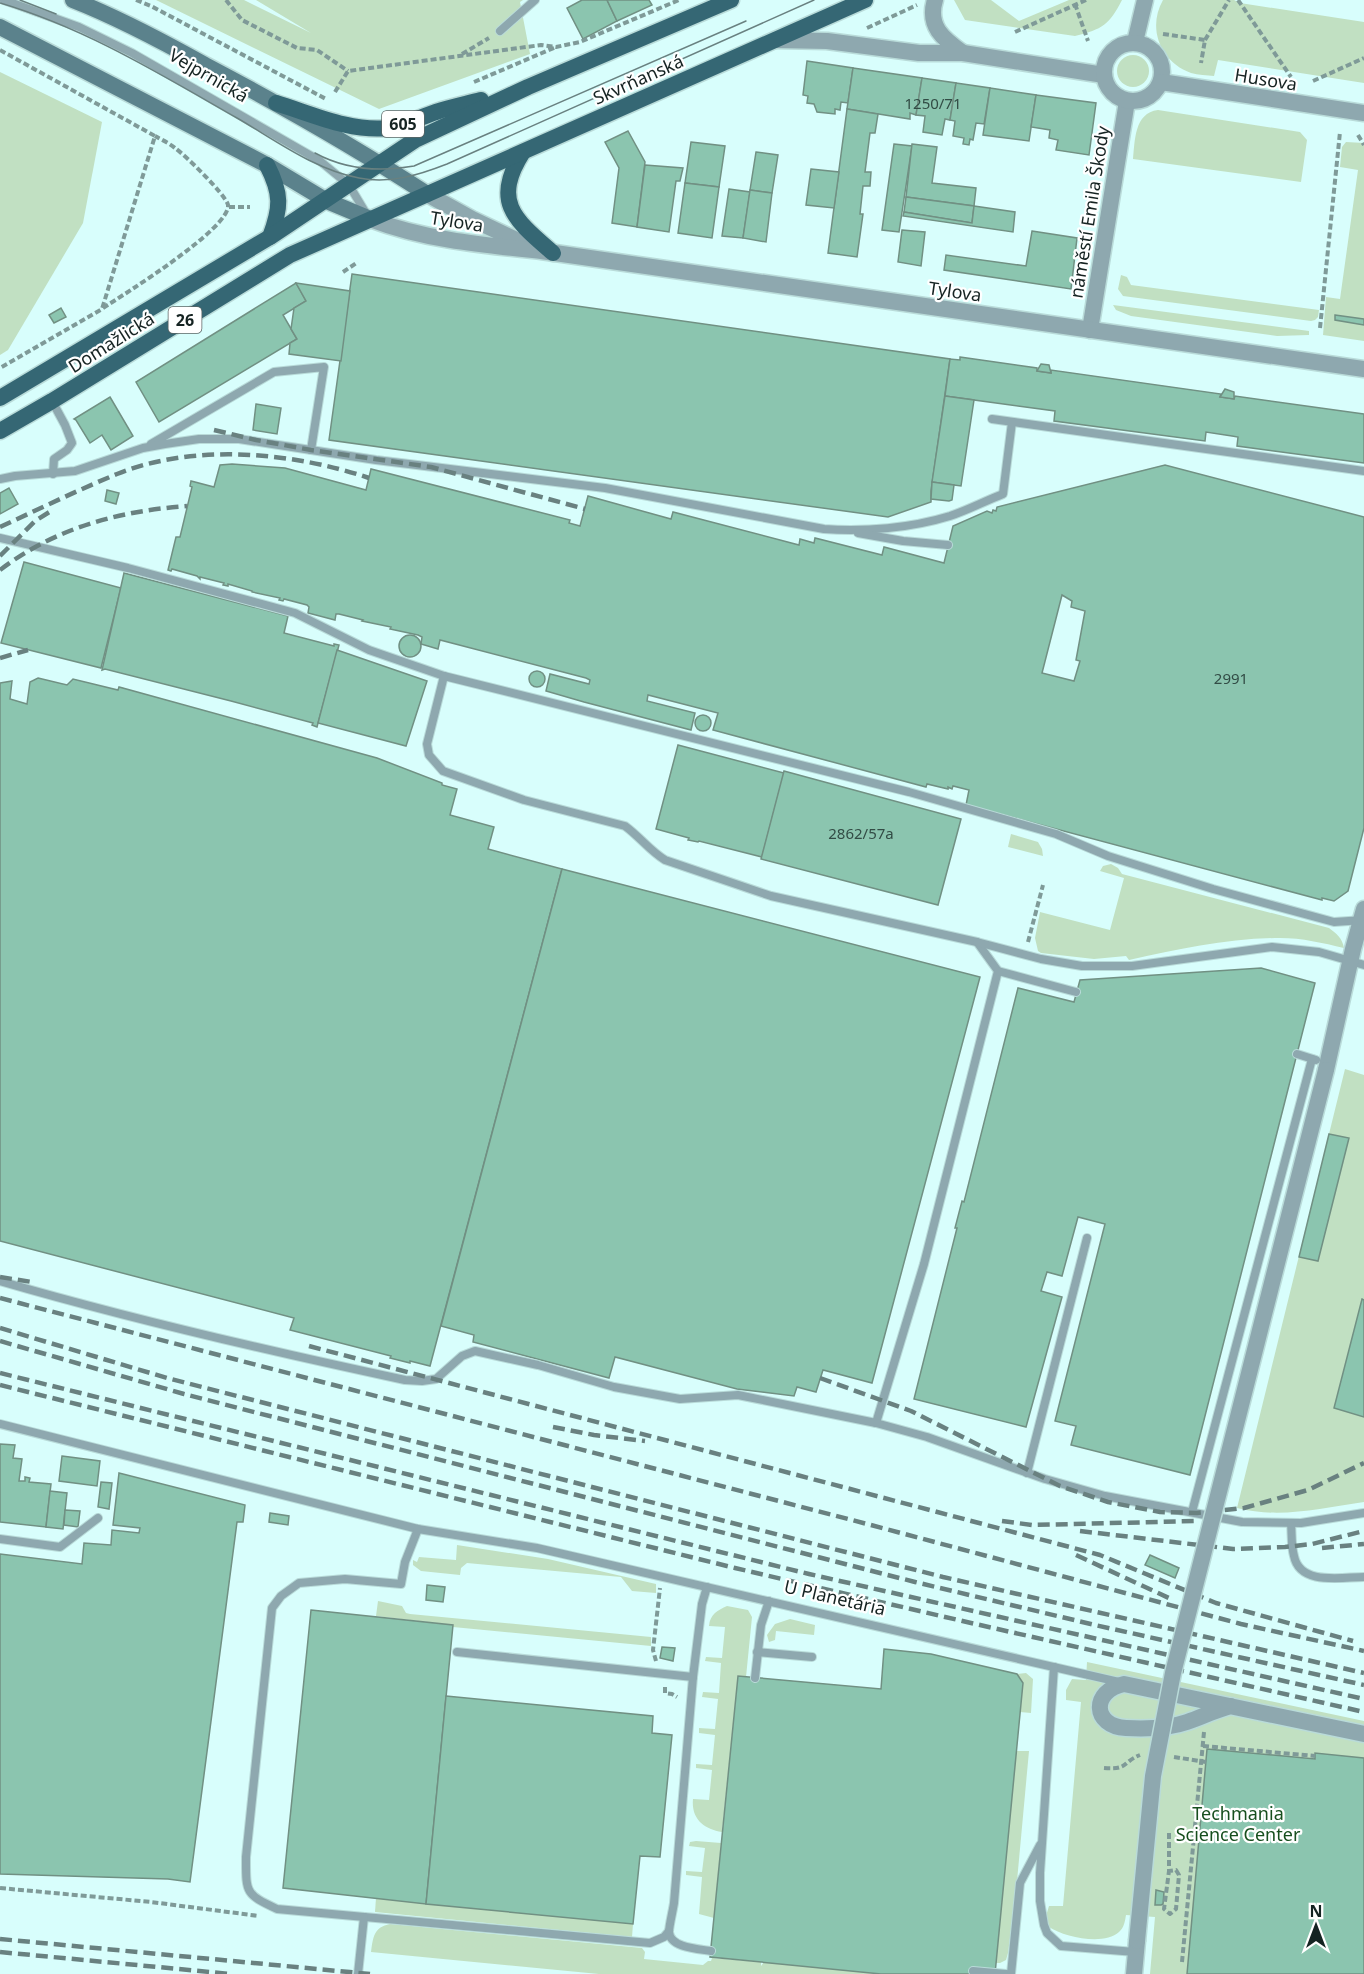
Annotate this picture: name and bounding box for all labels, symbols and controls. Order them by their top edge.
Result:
street label: Vejprnická [165,43,253,107]
street label: Skvrňanská [589,48,687,110]
street label: Husova [1233,62,1299,96]
house number: 1250/71 [904,93,962,113]
road number: 605 [382,111,424,137]
street label: náměstí Emila Škody [1064,123,1115,300]
street label: Tylova [429,205,485,237]
street label: Tylova [927,275,983,307]
street label: Domažlická [63,306,159,378]
road number: 26 [168,307,201,333]
house number: 2991 [1214,668,1248,688]
house number: 2862/57a [828,823,894,843]
street label: U Planetária [782,1574,888,1620]
park label: Techmania Science Center [1176,1801,1301,1846]
north arrow [1286,1896,1346,1956]
text: N [1309,1900,1323,1922]

